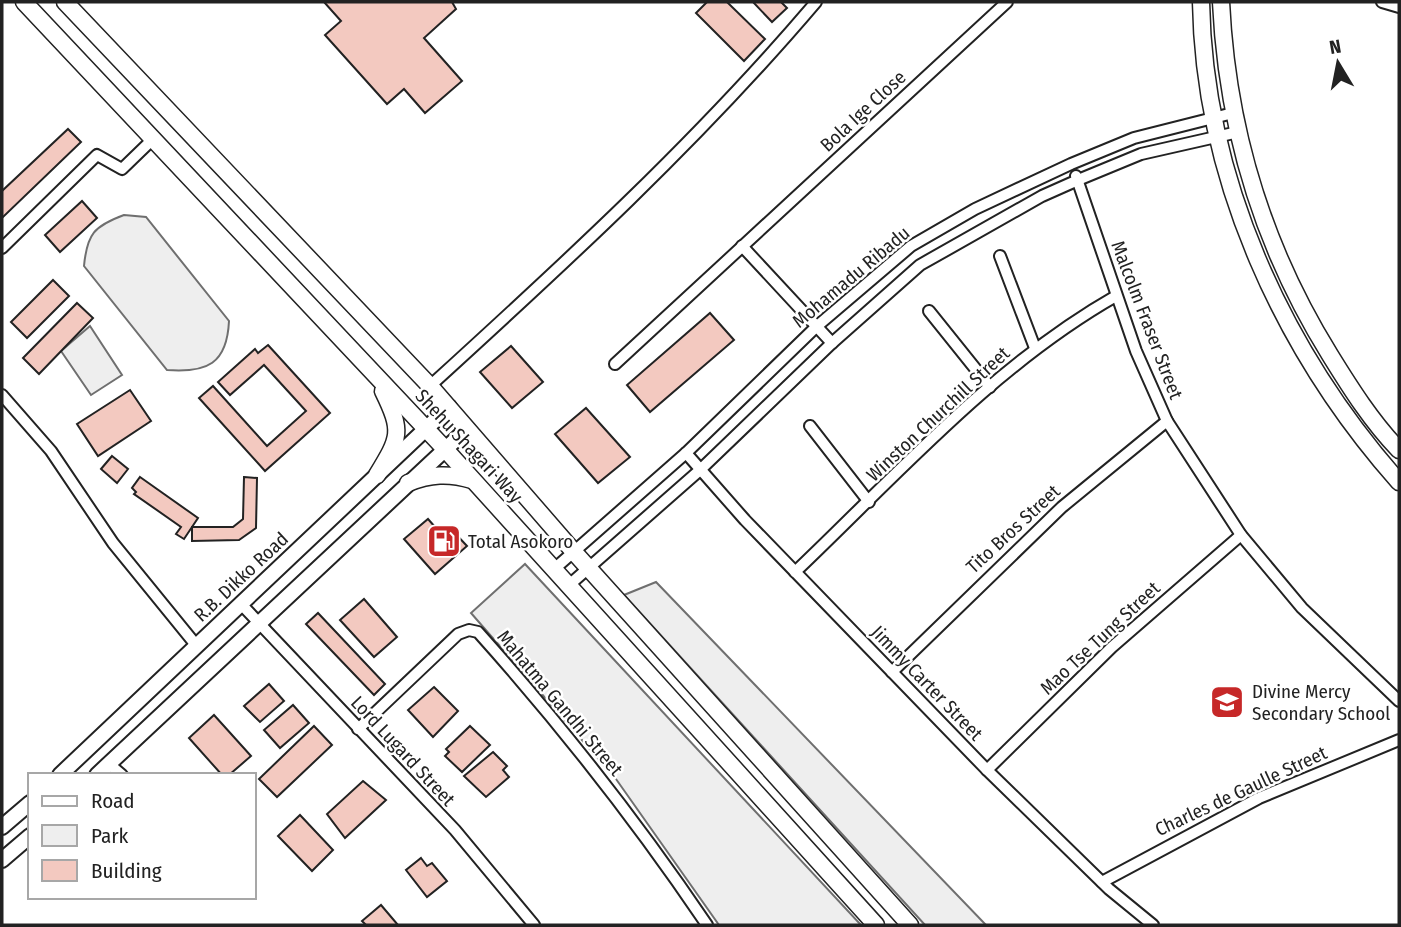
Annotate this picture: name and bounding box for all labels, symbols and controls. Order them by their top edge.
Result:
north arrow [1303,28,1373,98]
text: N [1328,34,1343,59]
street label: Bola Ige Close [816,66,910,156]
street label: Mohamadu Ribadu [788,221,914,333]
street label: Malcolm Fraser Street [1106,238,1188,403]
street label: Winston Churchill Street [862,341,1015,486]
street label: Shehu Shagari Way [411,385,528,508]
street label: Tito Bros Street [961,479,1065,578]
fuel station icon: Total Asokoro [425,522,463,560]
street label: R.B. Dikko Road [189,528,293,626]
place label: Total Asokoro [468,530,573,553]
street label: Mao Tse Tung Street [1035,576,1165,699]
street label: Jimmy Carter Street [866,621,988,746]
street label: Mahatma Gandhi Street [492,625,628,781]
place label: Divine Mercy Secondary School [1252,680,1390,725]
school or university icon: Divine Mercy Secondary School [1208,683,1246,721]
street label: Lord Lugard Street [346,691,460,811]
street label: Charles de Gaulle Street [1151,741,1331,841]
legend [28,773,256,899]
text: Road [91,788,135,814]
text: Park [91,823,129,849]
text: Building [91,858,162,884]

